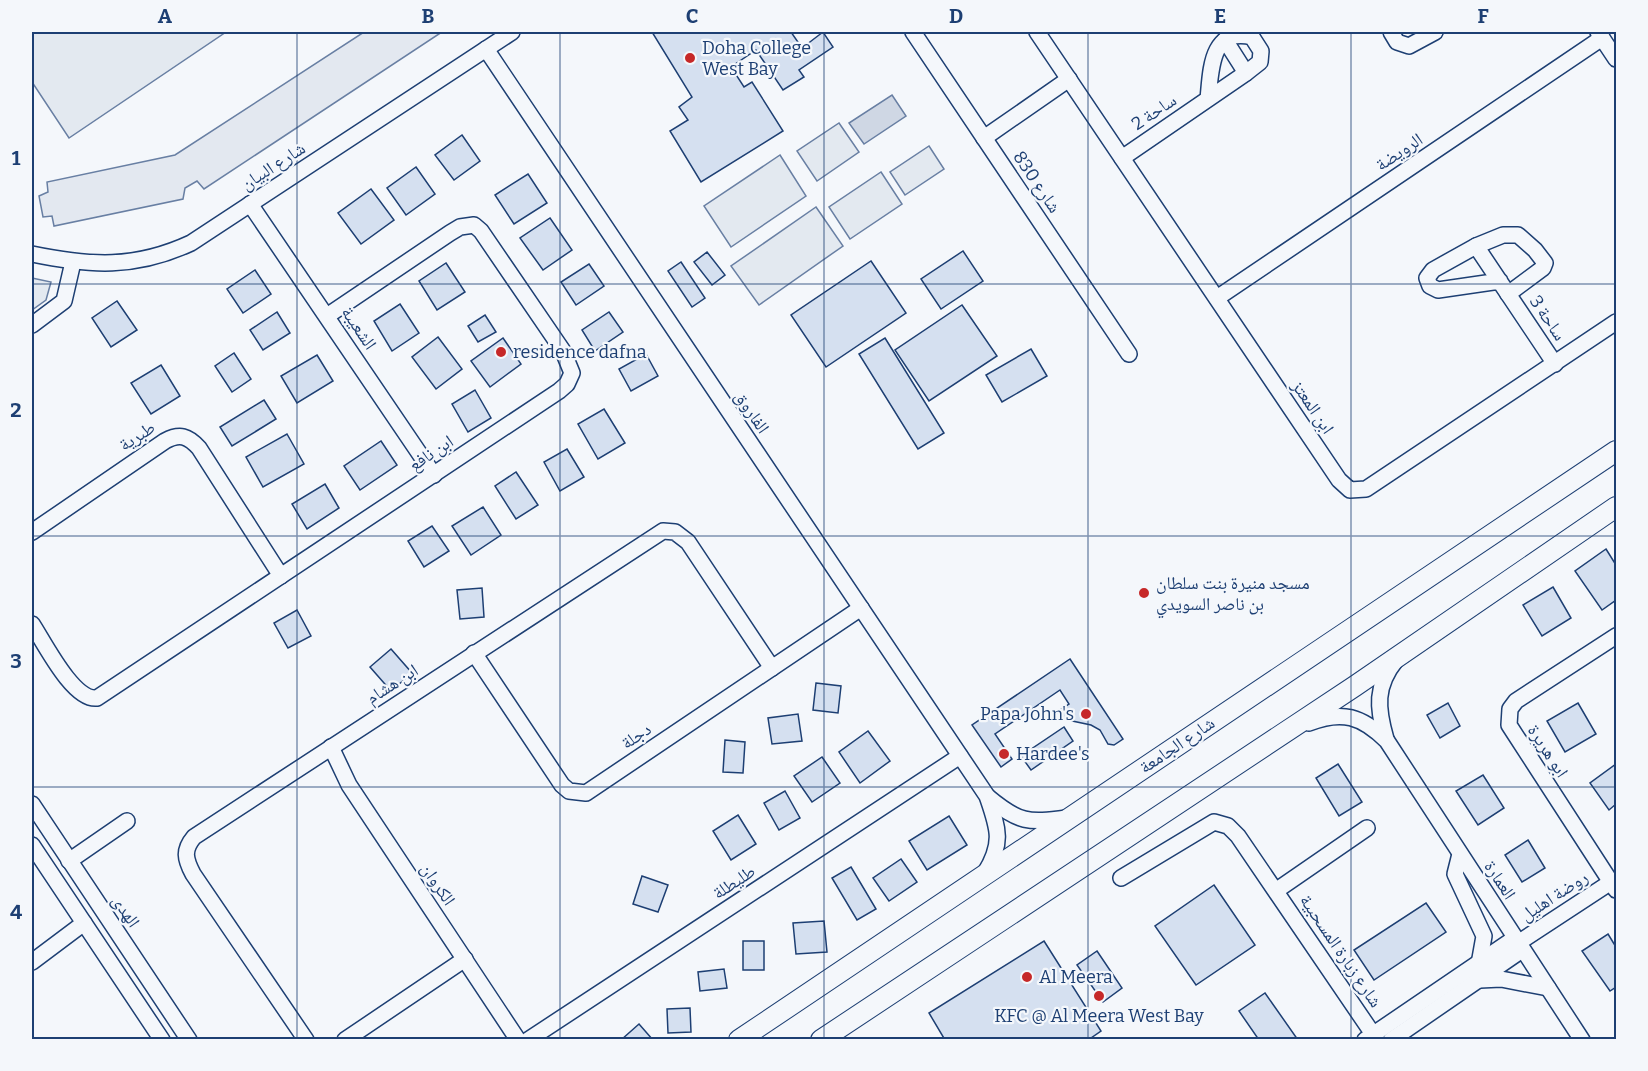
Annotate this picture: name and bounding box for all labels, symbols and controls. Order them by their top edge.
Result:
text: A [158,4,173,28]
text: B [422,4,435,28]
text: C [686,4,698,28]
text: D [949,4,963,28]
text: E [1214,4,1226,28]
text: F [1477,4,1489,28]
place label: Doha College West Bay [702,37,811,80]
marker: Doha College West Bay [683,51,697,65]
street label: ساحة 2 [1127,89,1181,135]
street label: الرويضة [1371,128,1427,176]
street label: شارع البيان [236,137,310,195]
text: 1 [12,146,21,170]
street label: شارع 830 [1008,147,1066,217]
street label: ساحة 3 [1525,291,1571,345]
street label: الشعيبة [337,302,381,354]
place label: residence dafna [513,341,647,363]
marker: residence dafna [494,345,508,359]
street label: ابن المعتز [1287,375,1339,438]
street label: الفاروق [730,387,774,437]
text: 2 [10,398,22,422]
street label: طبرية [115,416,159,456]
street label: ابن نافع [405,430,458,477]
place label: مسجد منيرة بنت سلطان بن ناصر السويدي [1156,572,1310,619]
marker: مسجد منيرة بنت سلطان بن ناصر السويدي [1137,586,1151,600]
text: 3 [10,649,22,673]
street label: ابن هشام [362,659,423,710]
place label: Papa John's [980,703,1074,725]
marker: Papa John's [1079,707,1093,721]
street label: شارع الجامعة [1135,712,1219,778]
street label: دجلة [617,718,655,754]
street label: ابو هريرة [1523,720,1573,782]
place label: Hardee's [1016,743,1090,765]
marker: Hardee's [997,747,1011,761]
street label: العمارة [1479,856,1521,904]
street label: الكروان [416,858,460,910]
street label: طليطلة [708,860,760,904]
street label: روضة اهليل [1516,866,1592,926]
street label: الهدى [107,890,145,932]
street label: شارع زبارة المسحبية [1295,890,1387,1012]
text: 4 [10,900,22,924]
place label: Al Meera [1039,966,1113,988]
marker: Al Meera [1020,970,1034,984]
marker: KFC @ Al Meera West Bay [1092,989,1106,1003]
place label: KFC @ Al Meera West Bay [994,1005,1204,1027]

